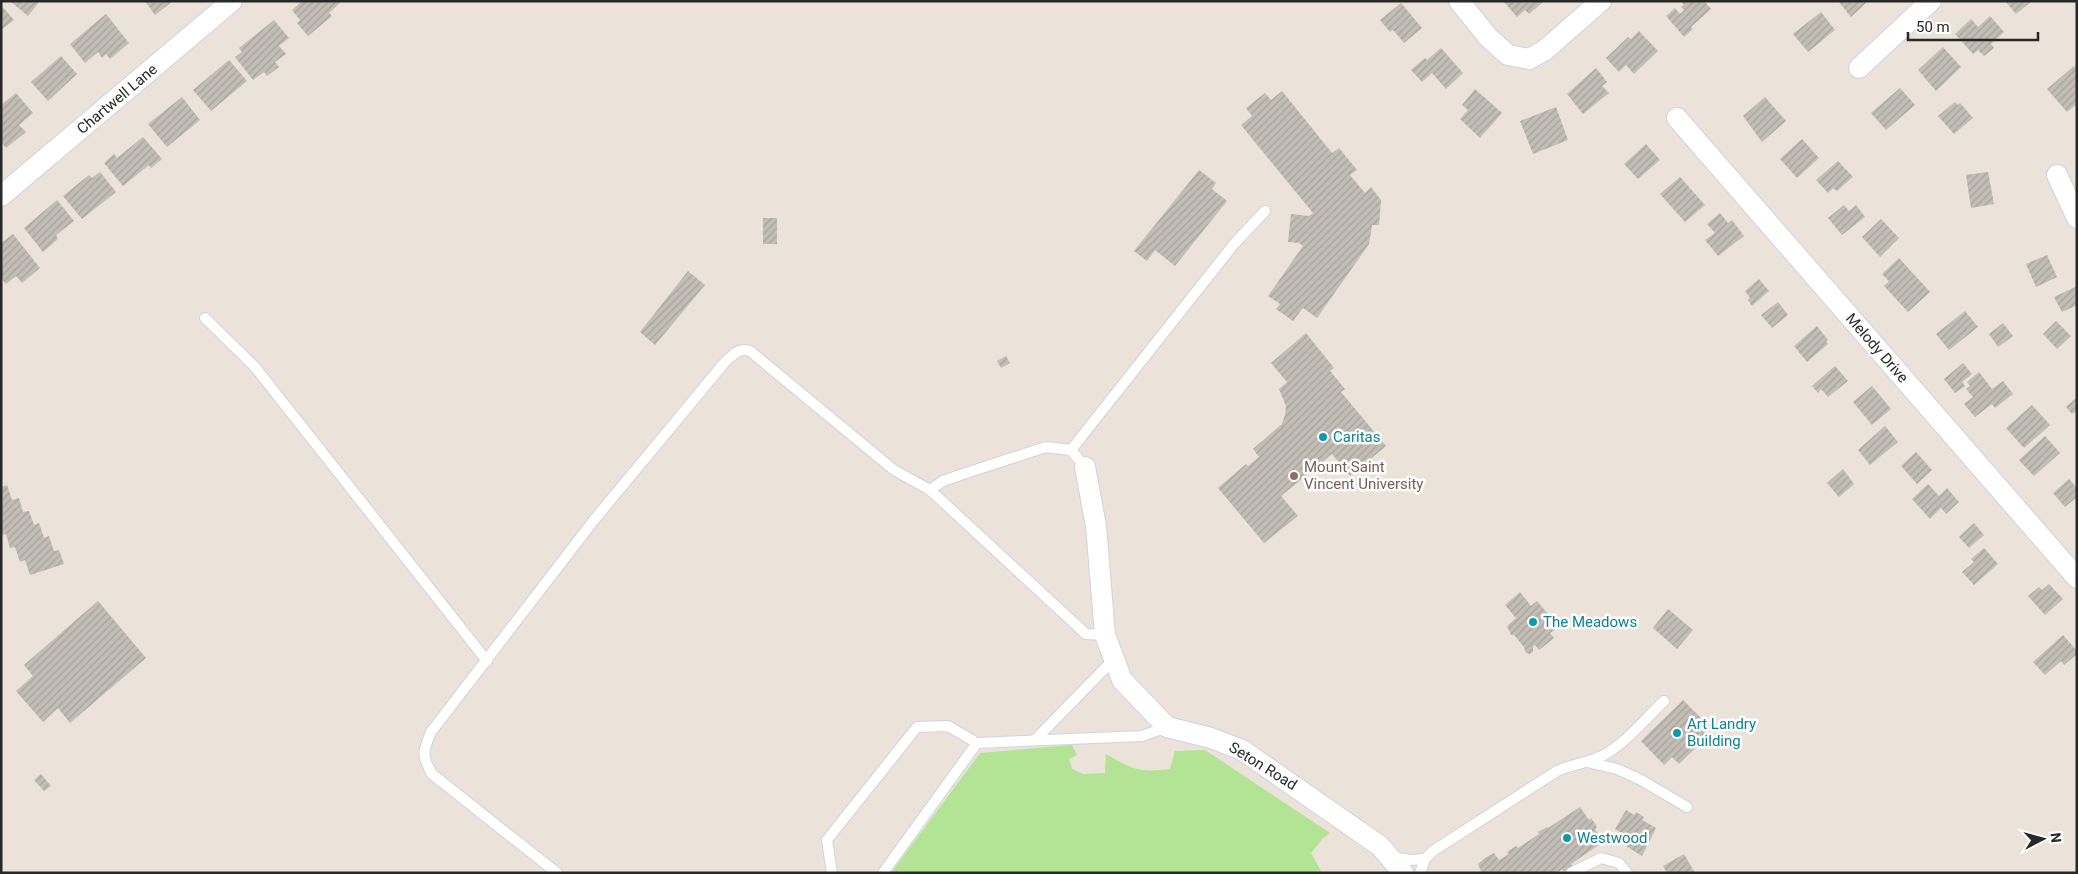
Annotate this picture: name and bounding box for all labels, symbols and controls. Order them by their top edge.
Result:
scale bar [1908,10,2038,42]
text: 50 m [1916,18,1950,36]
street label: Chartwell Lane [73,60,161,138]
street label: Melody Drive [1842,310,1912,386]
place label: Caritas [1333,428,1380,446]
marker: Caritas [1317,431,1329,443]
place label: Mount Saint Vincent University [1304,458,1423,493]
marker: Mount Saint Vincent University [1288,470,1300,482]
place label: The Meadows [1543,613,1637,631]
marker: The Meadows [1527,616,1539,628]
place label: Art Landry Building [1687,715,1756,750]
marker: Art Landry Building [1671,727,1683,739]
street label: Seton Road [1226,738,1300,794]
north arrow [2018,814,2068,864]
place label: Westwood [1577,829,1648,847]
marker: Westwood [1561,832,1573,844]
text: N [2047,832,2064,843]

